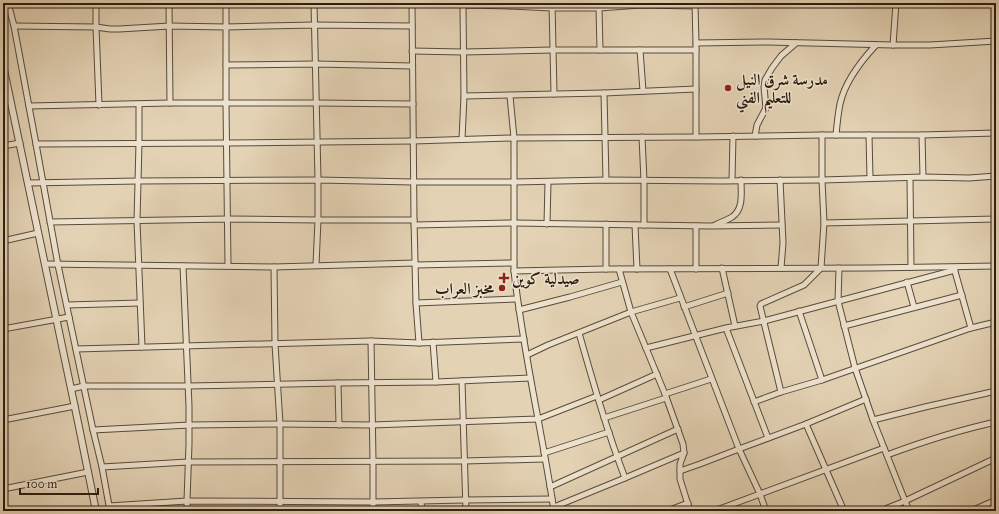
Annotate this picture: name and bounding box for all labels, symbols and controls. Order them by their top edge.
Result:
place label: مدرسة شرق النيل للتعليم الفني [736,70,828,114]
marker: مدرسة شرق النيل للتعليم الفني [723,83,733,93]
place label: صيدلية كوين [512,269,580,289]
marker: صيدلية كوين [499,273,509,283]
place label: مخبز العراب [435,279,494,299]
marker: مخبز العراب [497,283,507,293]
scale bar [20,470,98,496]
text: 100 m [26,477,57,491]

